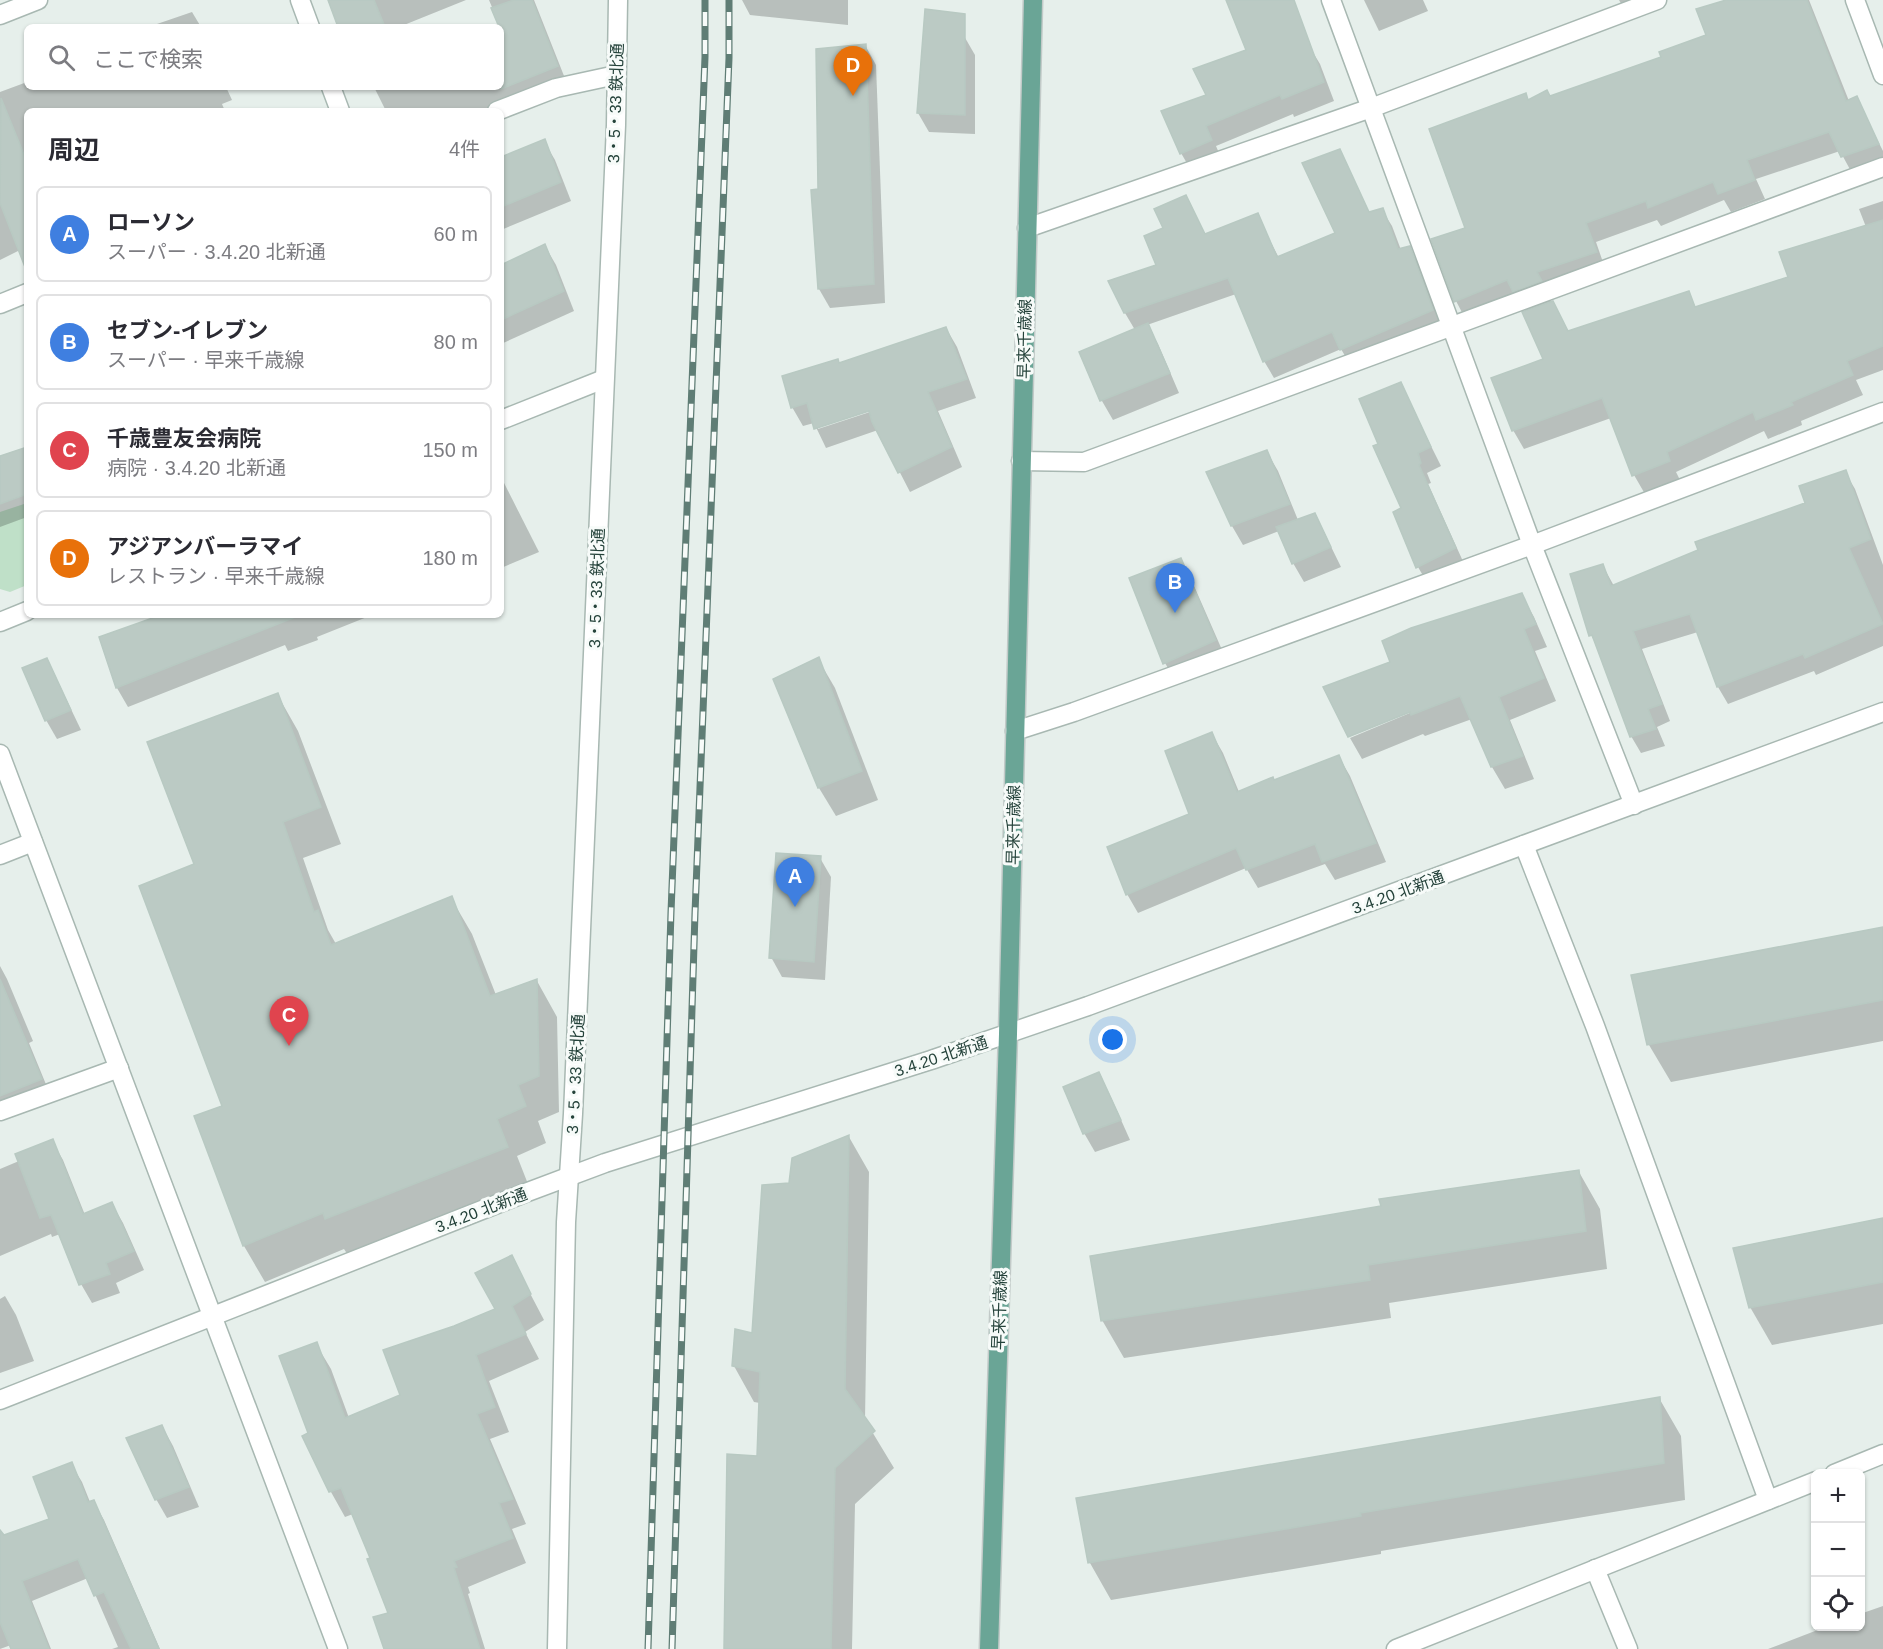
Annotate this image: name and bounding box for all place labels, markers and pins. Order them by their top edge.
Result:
pin: D [834,46,872,96]
pin: B [1156,564,1194,613]
pin: A [776,858,814,907]
pin: C [270,996,308,1046]

